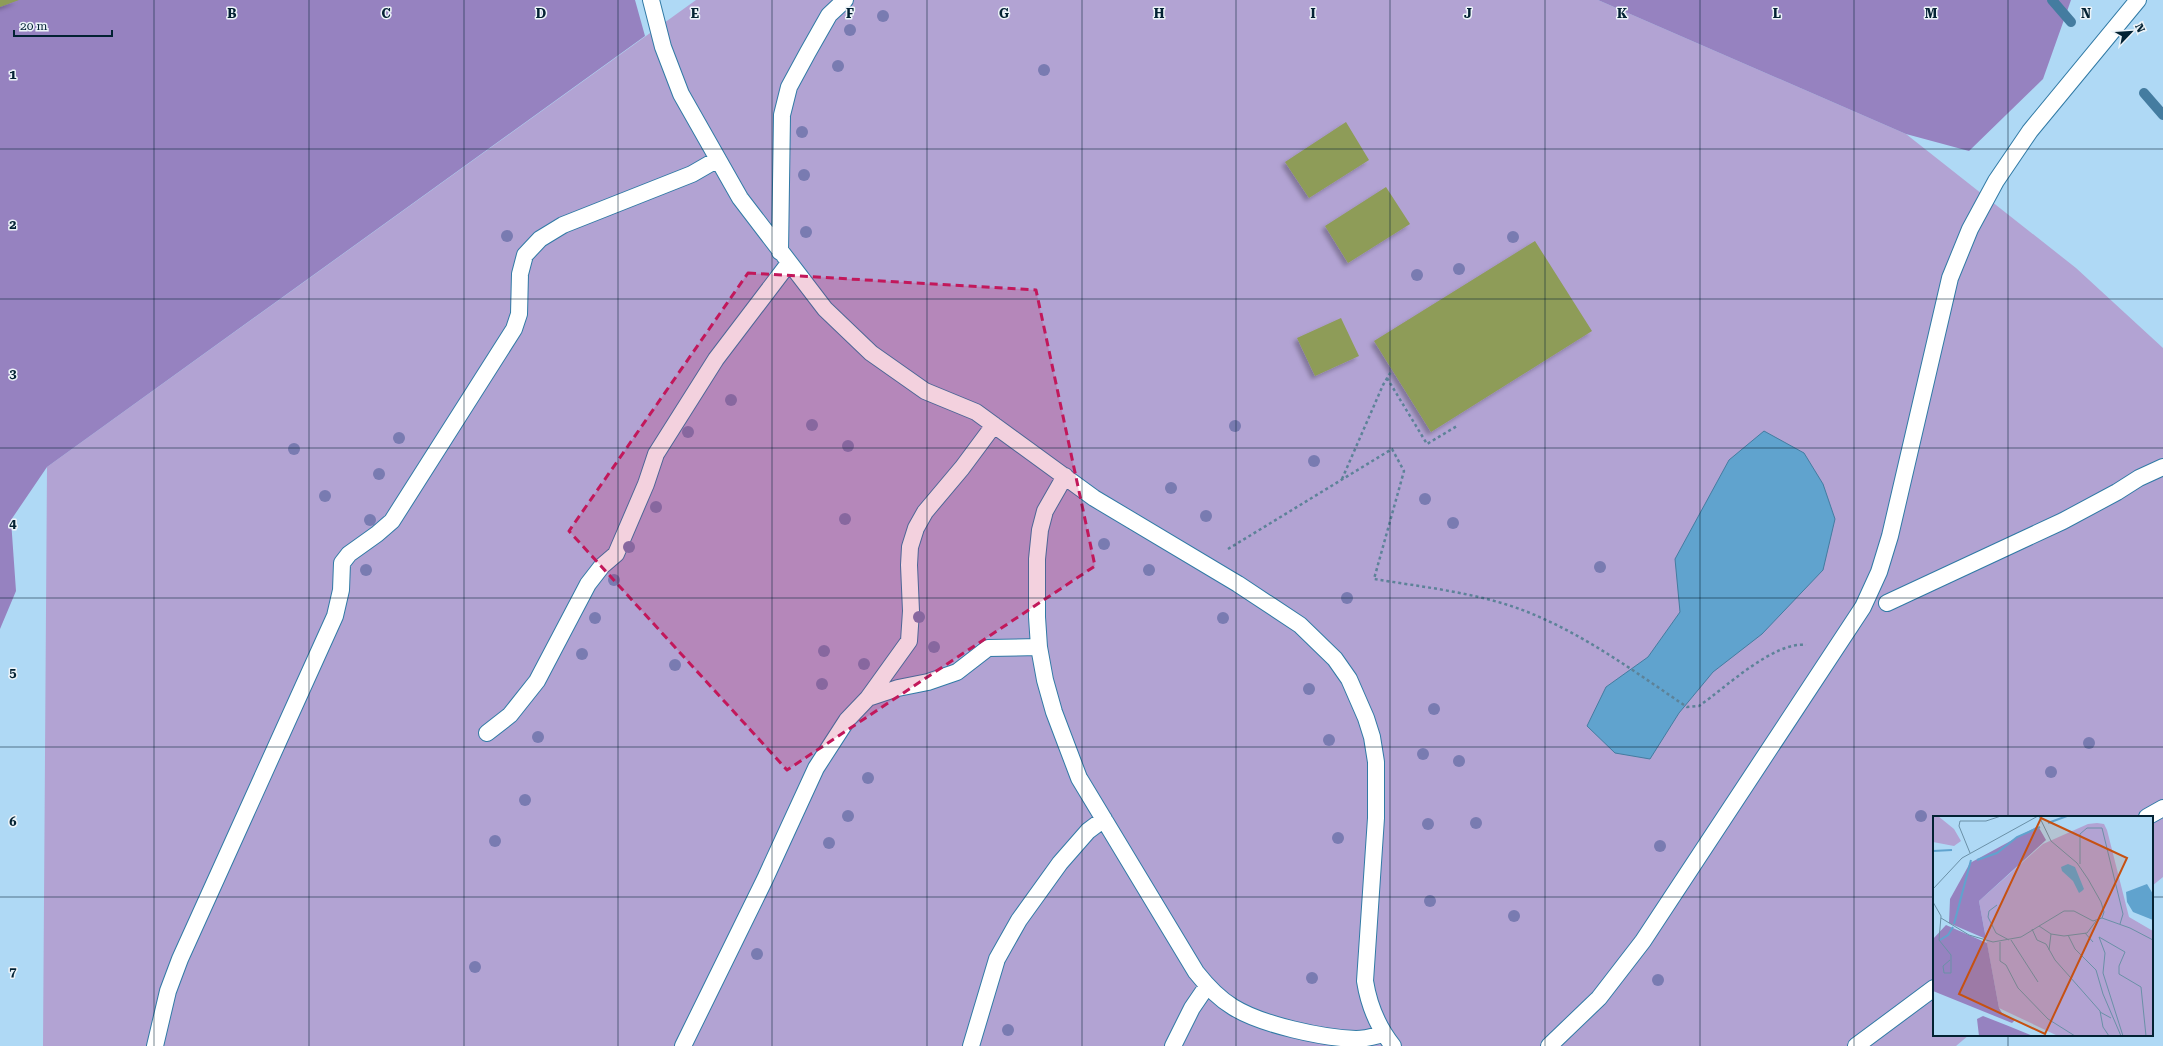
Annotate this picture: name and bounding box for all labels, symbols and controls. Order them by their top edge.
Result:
text: B [227,6,237,21]
text: C [381,6,391,21]
text: D [536,6,546,21]
text: E [691,6,699,21]
text: F [846,6,854,21]
text: G [999,6,1009,21]
text: H [1154,6,1165,21]
text: I [1310,6,1316,21]
text: J [1464,6,1472,21]
text: K [1617,6,1628,21]
text: L [1773,6,1781,21]
text: M [1925,6,1938,21]
text: N [2081,6,2091,21]
scale bar [14,12,112,38]
north arrow [2111,12,2151,52]
text: 20 m [20,19,47,33]
text: N [2132,21,2148,35]
text: 1 [9,67,17,82]
text: 2 [9,217,17,232]
text: 3 [9,366,17,381]
text: 4 [9,516,17,531]
text: 5 [9,665,17,680]
text: 6 [9,814,17,829]
inset map [1933,816,2153,1036]
text: 7 [9,964,17,979]

